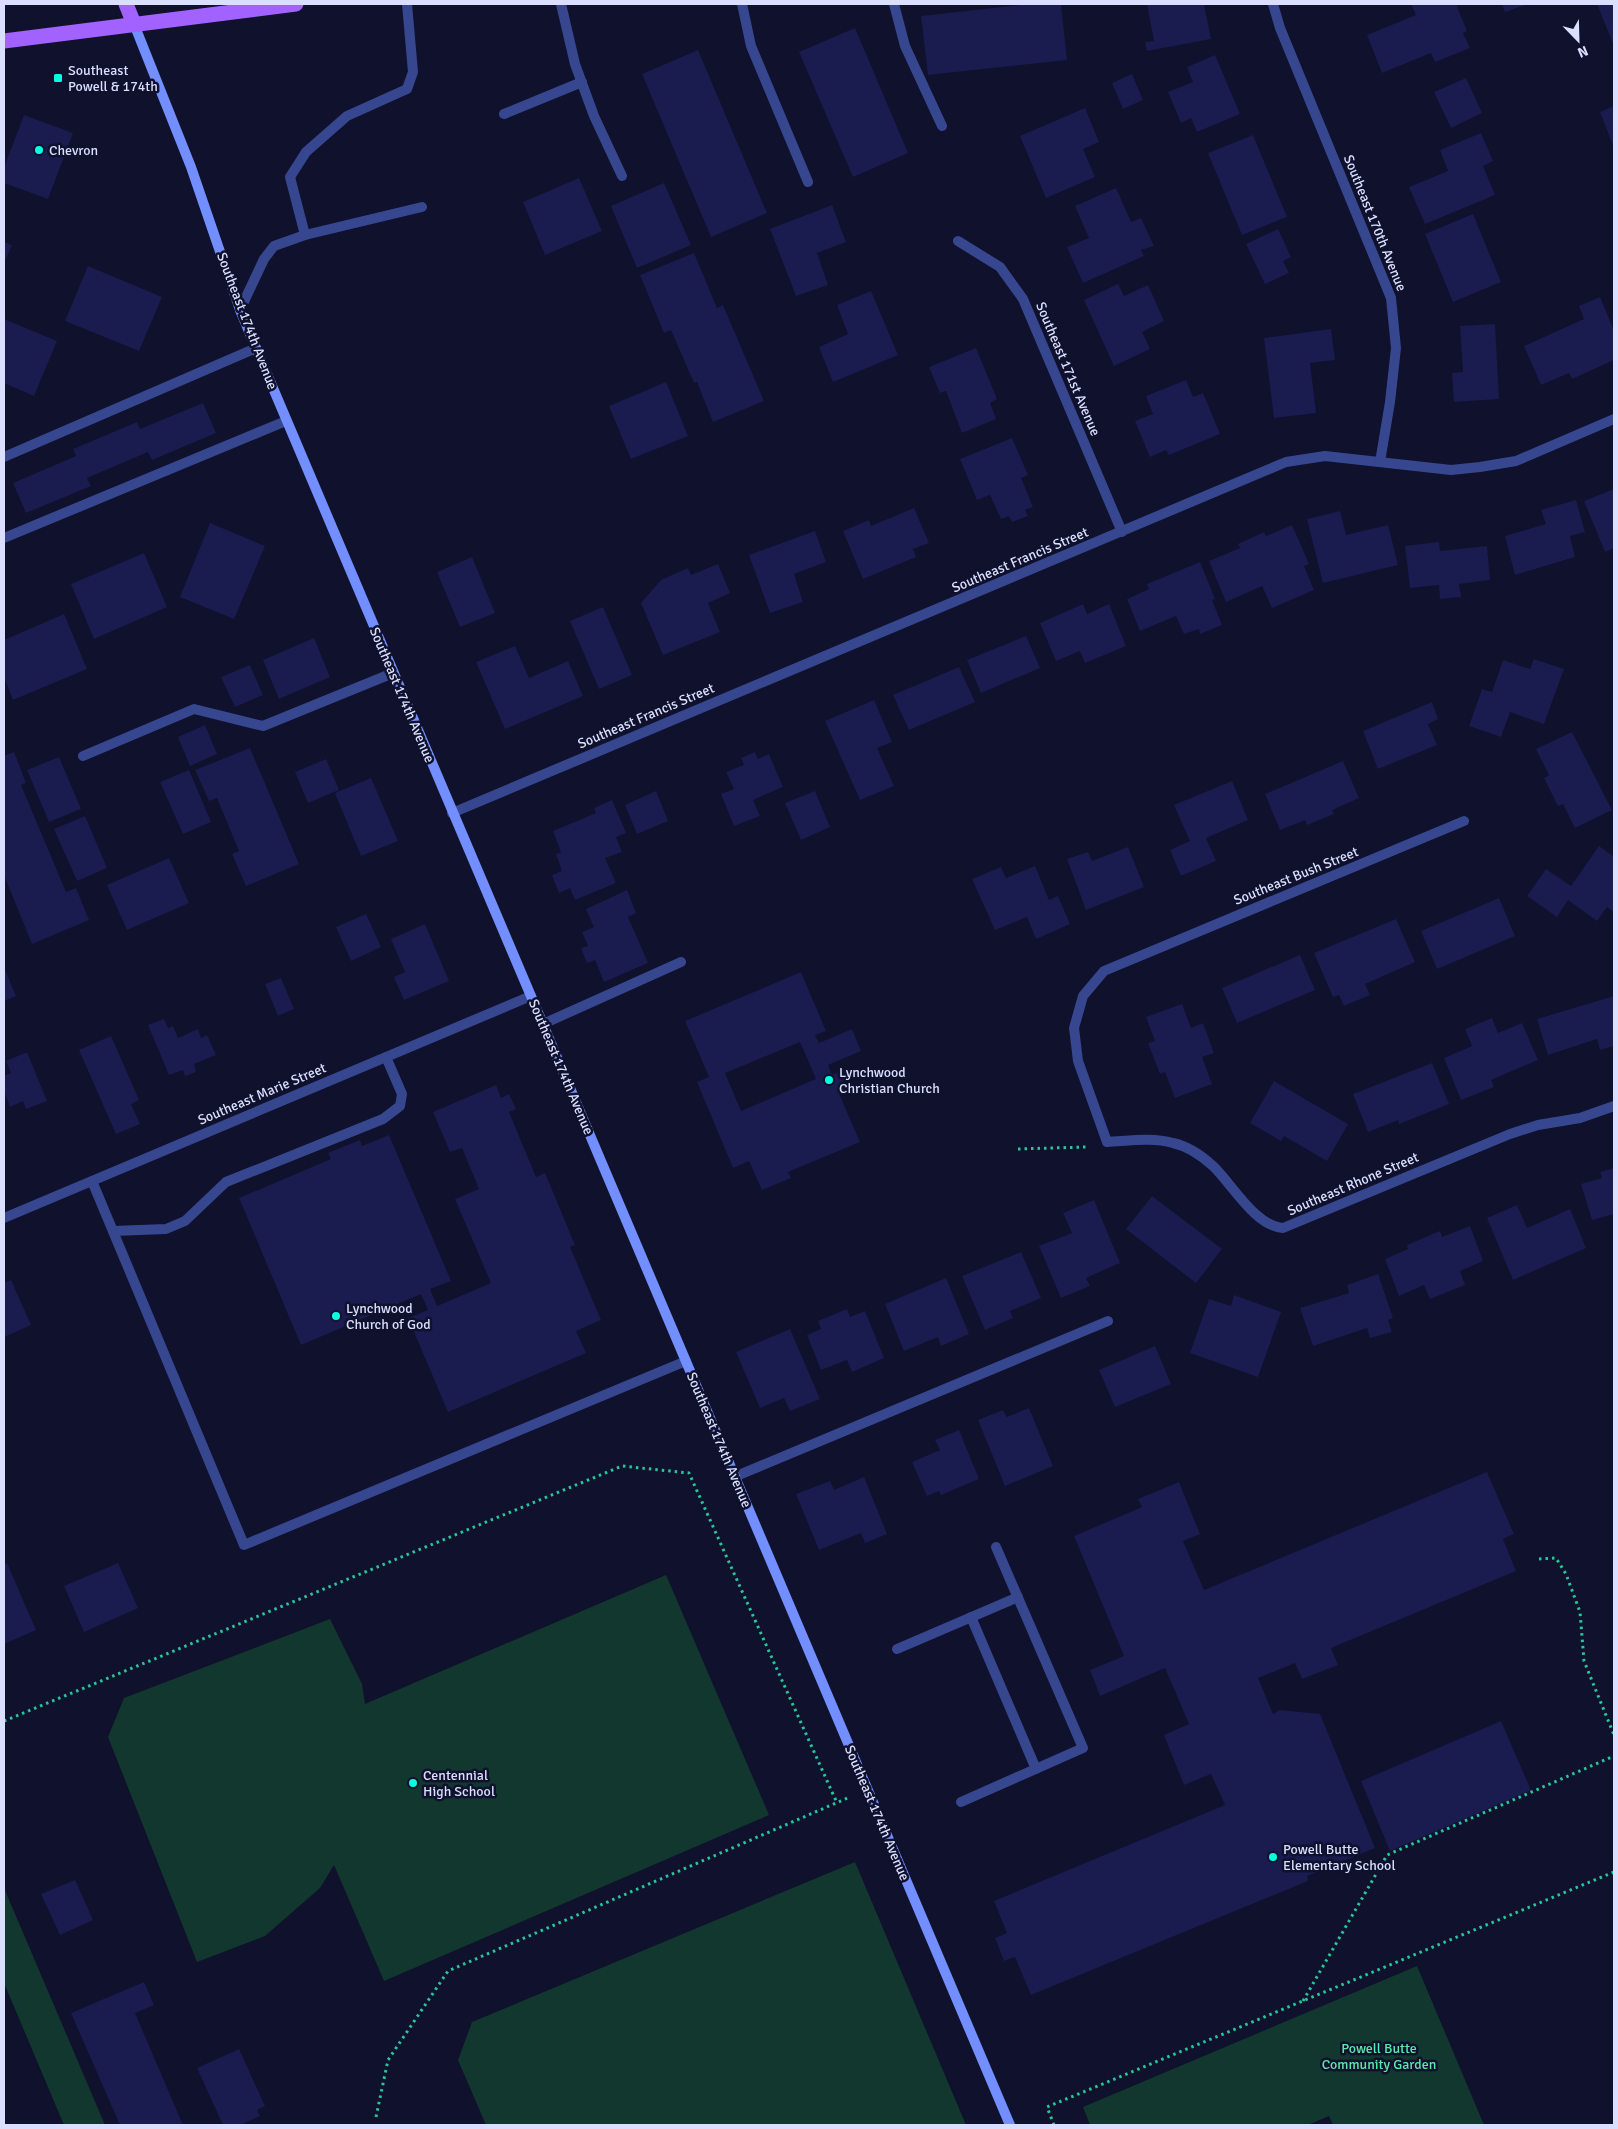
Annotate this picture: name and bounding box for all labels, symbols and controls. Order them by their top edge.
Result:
north arrow [1553,15,1603,65]
text: N [1575,42,1591,61]
place label: Southeast Powell & 174th [68,62,158,95]
marker: Southeast Powell & 174th [52,72,64,84]
place label: Chevron [49,142,98,159]
marker: Chevron [33,144,45,156]
street label: Southeast 170th Avenue [1340,152,1410,294]
street label: Southeast 174th Avenue [213,250,281,392]
street label: Southeast 171st Avenue [1032,299,1104,439]
street label: Southeast Francis Street [949,524,1091,596]
street label: Southeast 174th Avenue [366,625,438,765]
street label: Southeast Francis Street [575,680,717,752]
street label: Southeast Bush Street [1231,843,1361,909]
street label: Southeast 174th Avenue [525,997,597,1137]
street label: Southeast Marie Street [195,1059,329,1129]
place label: Lynchwood Christian Church [839,1064,940,1097]
marker: Lynchwood Christian Church [823,1074,835,1086]
street label: Southeast Rhone Street [1285,1149,1421,1219]
place label: Lynchwood Church of God [346,1300,431,1333]
marker: Lynchwood Church of God [330,1310,342,1322]
street label: Southeast 174th Avenue [683,1370,755,1510]
street label: Southeast 174th Avenue [841,1743,913,1883]
place label: Centennial High School [423,1767,495,1800]
marker: Centennial High School [407,1777,419,1789]
place label: Powell Butte Elementary School [1283,1841,1396,1874]
marker: Powell Butte Elementary School [1267,1851,1279,1863]
park label: Powell Butte Community Garden [1322,2040,1436,2073]

